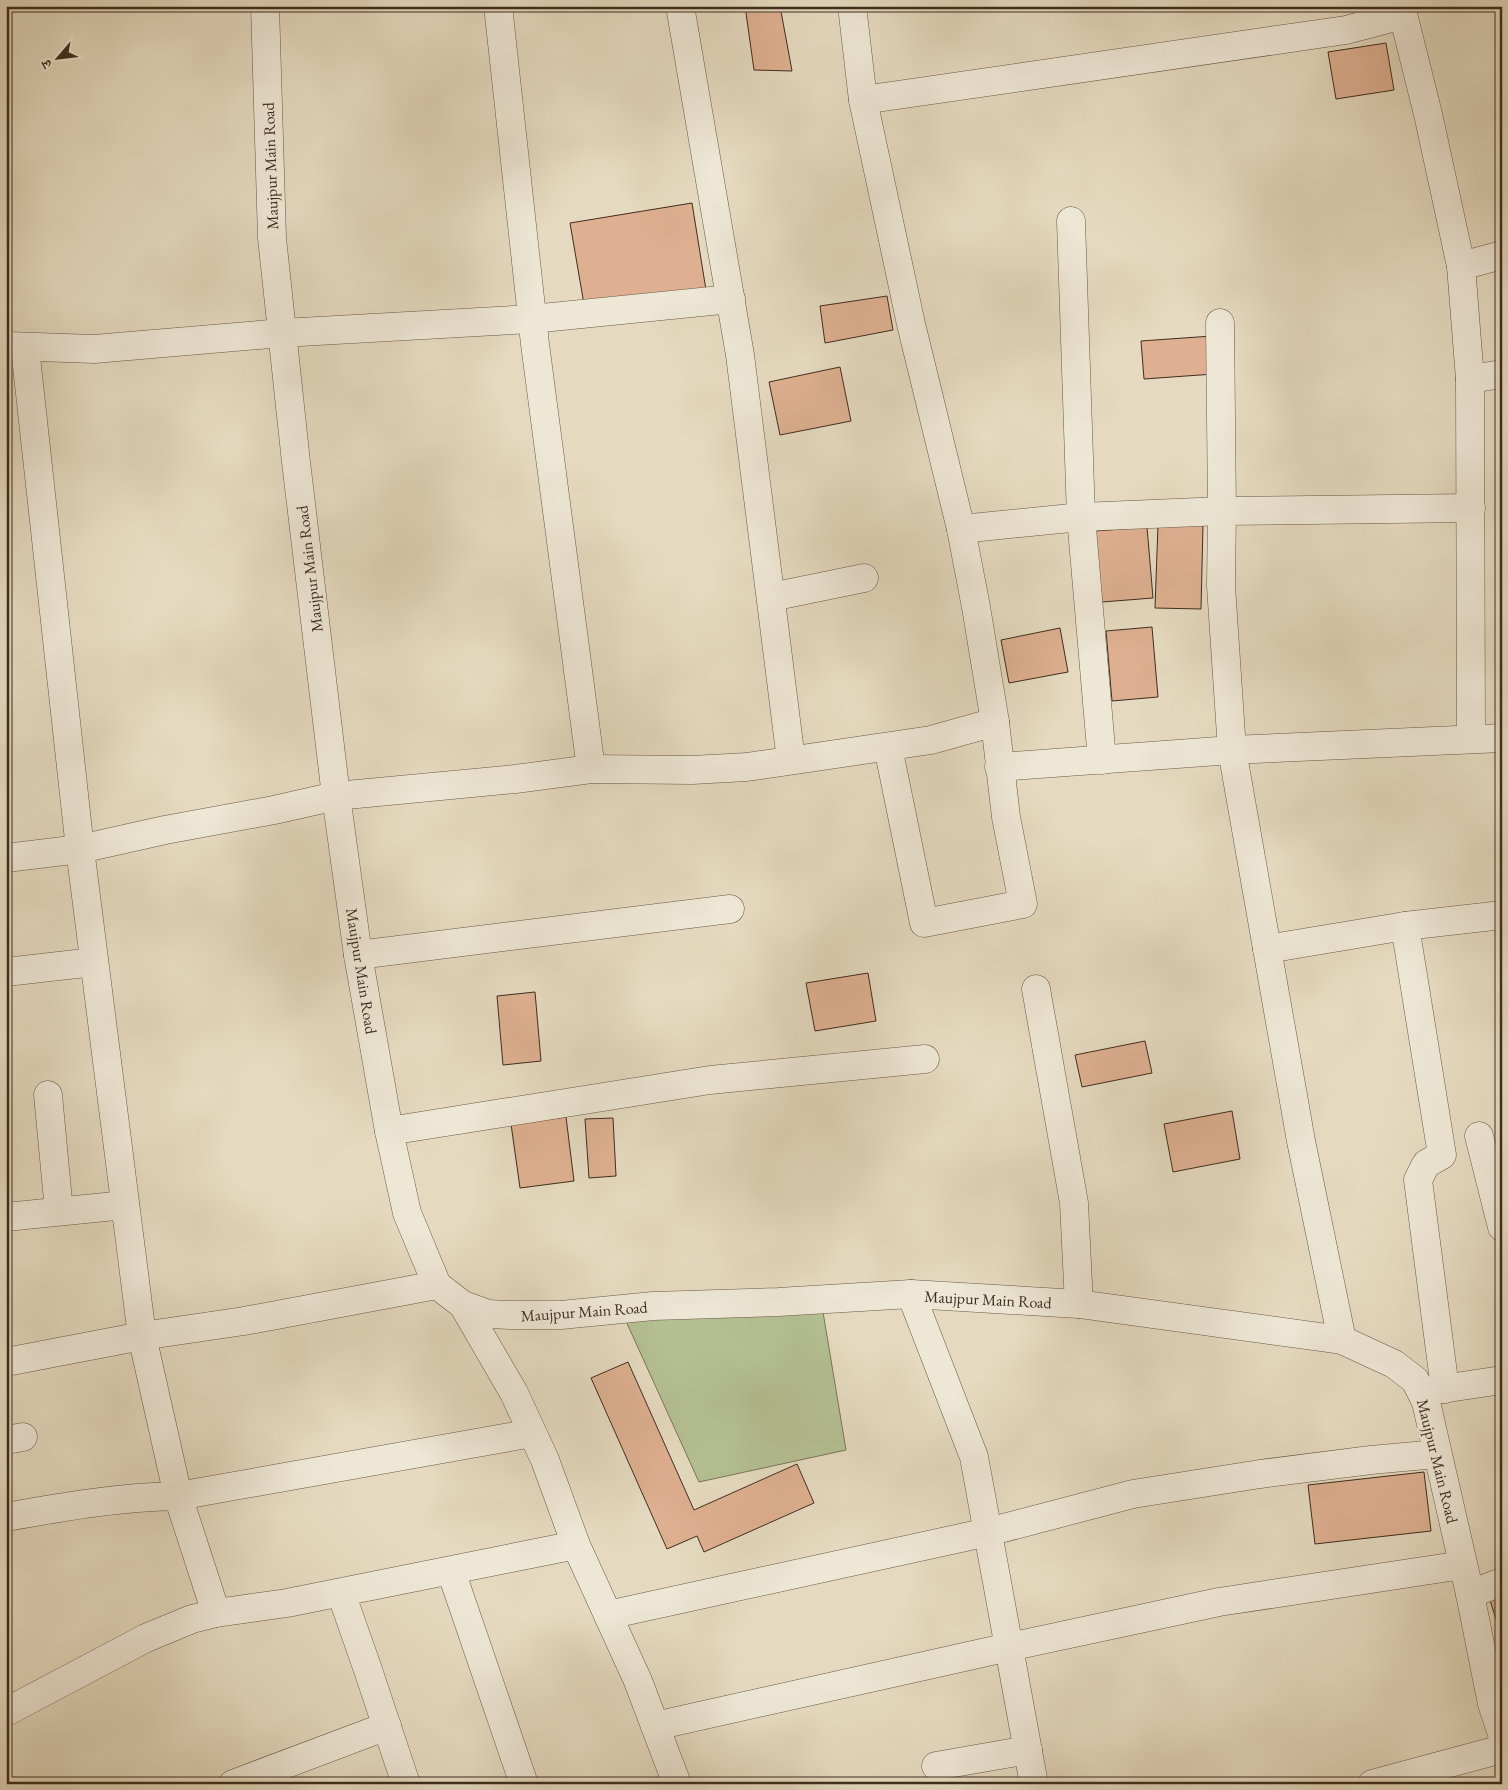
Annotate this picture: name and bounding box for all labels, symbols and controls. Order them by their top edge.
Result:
north arrow [32,32,82,82]
text: उ [36,56,57,72]
street label: Maujpur Main Road [258,101,283,230]
street label: Maujpur Main Road [291,504,328,633]
street label: Maujpur Main Road [341,907,382,1036]
street label: Maujpur Main Road [924,1286,1053,1313]
street label: Maujpur Main Road [520,1297,649,1326]
street label: Maujpur Main Road [1412,1397,1463,1526]

